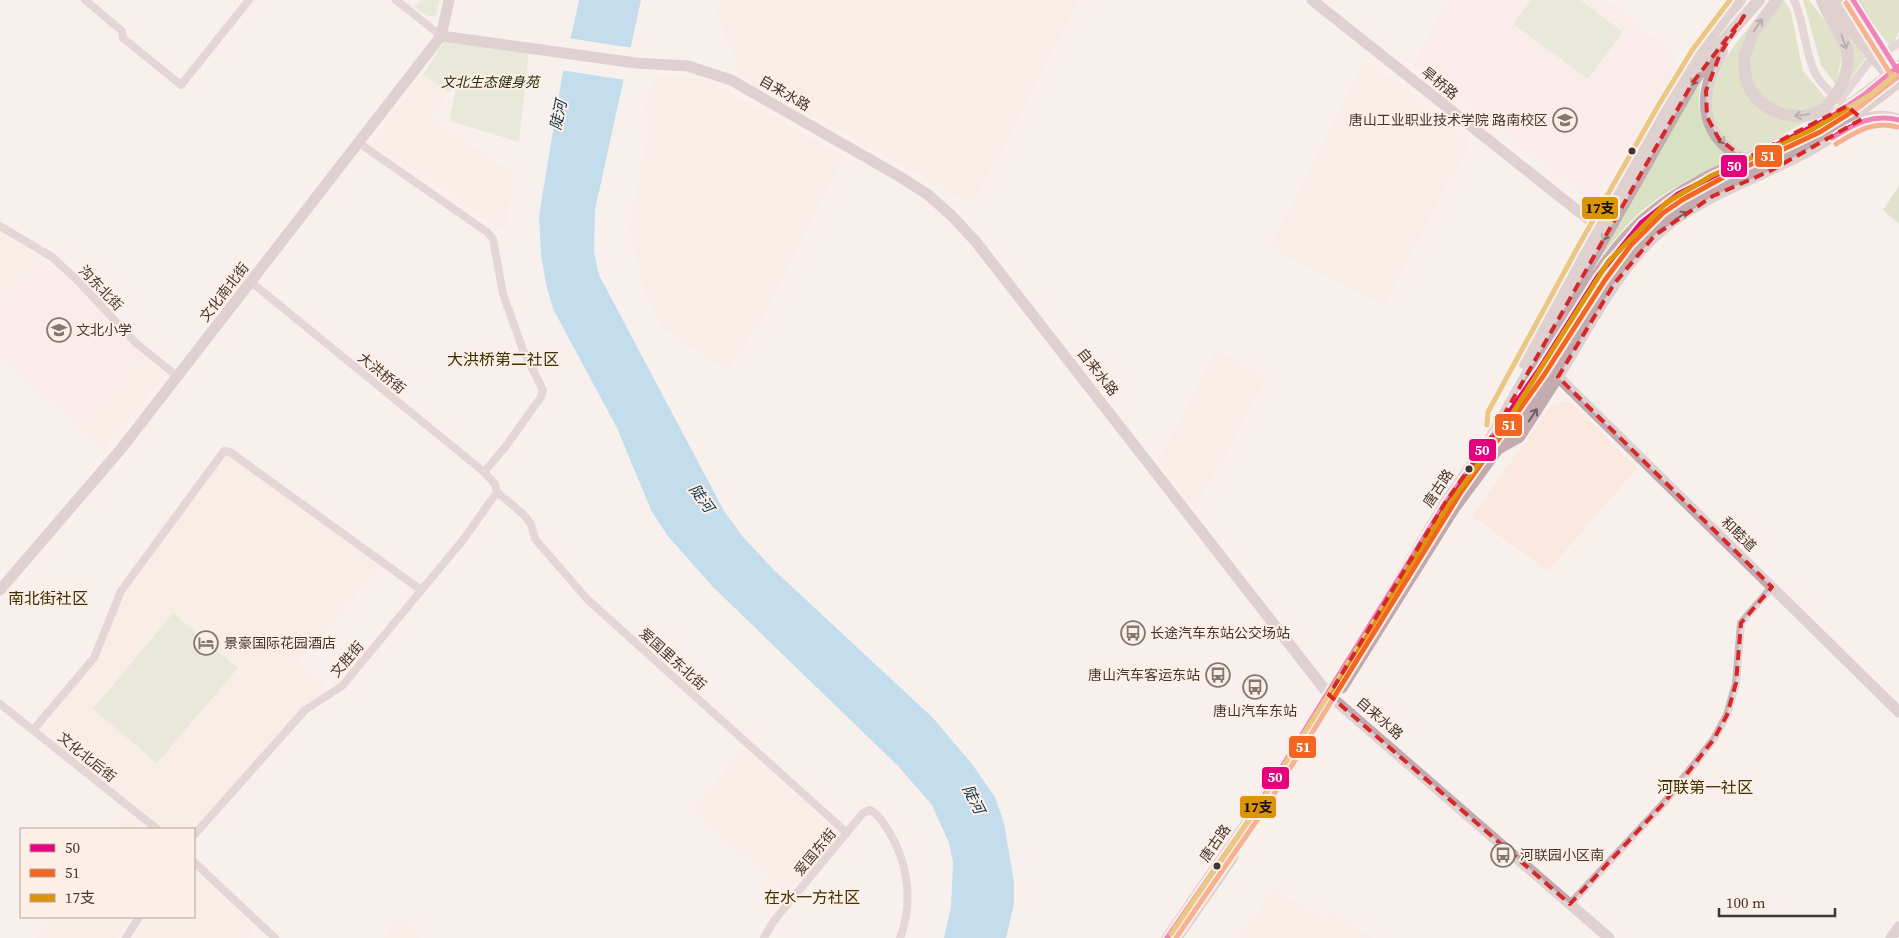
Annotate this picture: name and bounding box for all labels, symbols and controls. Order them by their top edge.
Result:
one-way arrow [1753,19,1763,33]
one-way arrow [1840,34,1849,49]
street label: 旱桥路 [1417,62,1463,104]
street label: 自来水路 [756,70,814,116]
one-way arrow [1690,71,1700,85]
park label: 文北生态健身苑 [441,72,541,92]
water label: 陡河 [545,95,572,132]
school or university icon: 唐山工业职业技术学院 路南校区 [1552,107,1578,133]
place label: 唐山工业职业技术学院 路南校区 [1349,110,1548,130]
one-way arrow [1795,110,1811,120]
one-way arrow [1714,132,1726,144]
line badge: 51 [1754,144,1783,168]
unlabelled marker [1627,146,1637,156]
text: 51 [1760,146,1776,166]
line badge: 50 [1720,154,1748,178]
text: 50 [1726,156,1742,176]
line badge: 17支 [1581,196,1619,220]
text: 17支 [1585,198,1615,218]
one-way arrow [1674,211,1688,221]
one-way arrow [1600,227,1610,241]
street label: 文化南北街 [195,258,253,326]
street label: 沟东北街 [74,261,128,315]
school or university icon: 文北小学 [46,317,72,343]
place label: 文北小学 [76,320,132,340]
street label: 自来水路 [1073,344,1123,400]
street label: 大洪桥街 [354,348,410,398]
district label: 大洪桥第二社区 [447,348,559,370]
one-way arrow [1529,408,1539,422]
line badge: 51 [1494,413,1523,437]
text: 51 [1501,415,1517,435]
line badge: 50 [1468,438,1497,462]
text: 50 [1474,440,1490,460]
unlabelled marker [1464,464,1474,474]
street label: 唐古路 [1418,465,1458,511]
water label: 陡河 [685,480,721,519]
street label: 和睦道 [1717,512,1761,556]
district label: 南北街社区 [8,587,88,609]
bus stop icon: 长途汽车东站公交场站 [1120,620,1146,646]
street label: 爱国里东北街 [635,623,711,695]
place label: 长途汽车东站公交场站 [1150,623,1290,643]
hotel icon: 景豪国际花园酒店 [193,630,219,656]
place label: 景豪国际花园酒店 [224,633,336,653]
street label: 文胜街 [326,637,368,681]
bus stop icon: 唐山汽车客运东站 [1205,662,1231,688]
place label: 唐山汽车客运东站 [1088,665,1200,685]
bus stop icon: 唐山汽车东站 [1242,674,1268,700]
street label: 自来水路 [1352,692,1408,744]
place label: 唐山汽车东站 [1213,701,1297,721]
street label: 文化北后街 [54,727,120,787]
line badge: 51 [1288,735,1317,759]
text: 51 [1295,737,1311,757]
line badge: 50 [1261,766,1290,790]
text: 50 [1267,767,1283,787]
district label: 河联第一社区 [1657,776,1753,798]
water label: 陡河 [958,781,992,820]
line badge: 17支 [1239,795,1277,819]
text: 17支 [1243,797,1273,817]
street label: 唐古路 [1195,820,1235,866]
street label: 爱国东街 [789,824,841,880]
legend [20,828,195,918]
text: 50 [65,837,80,858]
bus stop icon: 河联园小区南 [1490,842,1516,868]
place label: 河联园小区南 [1520,845,1604,865]
unlabelled marker [1212,861,1222,871]
text: 51 [65,862,80,883]
district label: 在水一方社区 [764,886,860,908]
scale bar [1719,886,1835,918]
text: 17支 [65,887,95,908]
text: 100 m [1726,892,1766,913]

